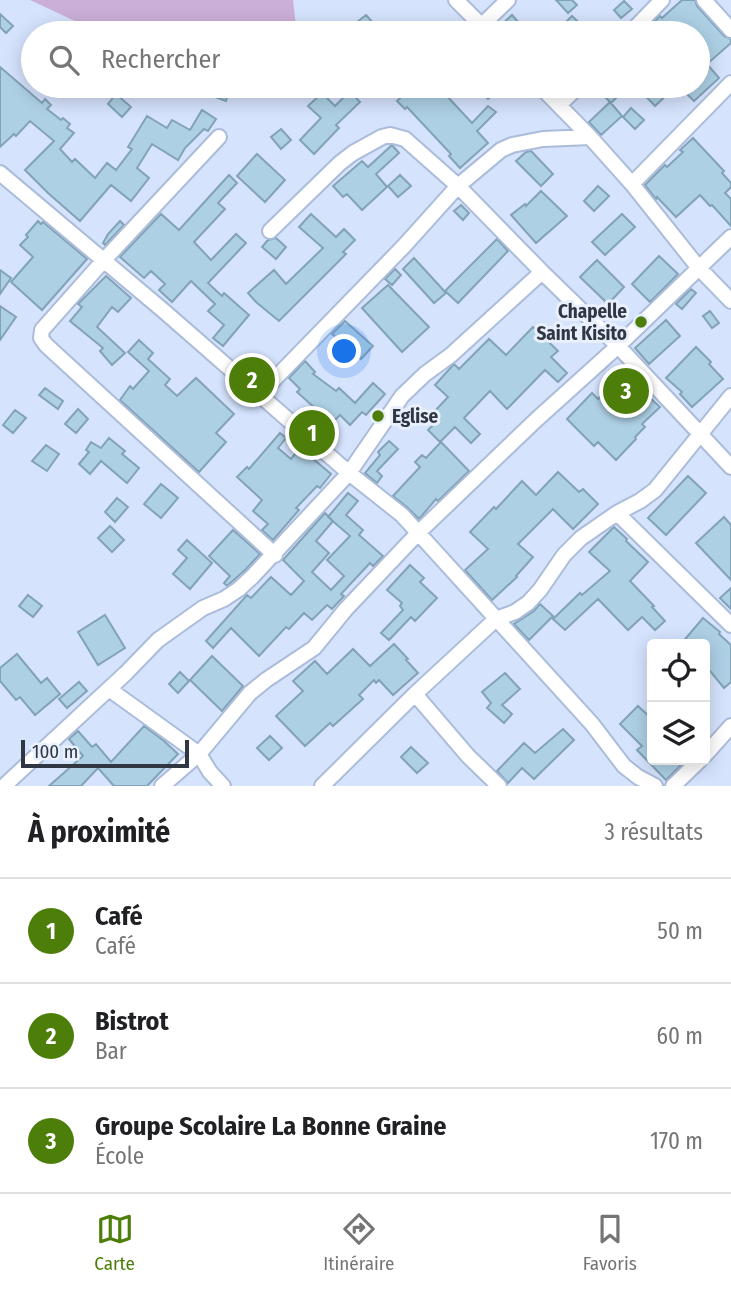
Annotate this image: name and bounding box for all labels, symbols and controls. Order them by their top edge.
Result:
search box [21,21,710,98]
icon: search [45,41,83,79]
text: Rechercher [101,44,220,75]
place label: Chapelle Saint Kisito [536,300,627,345]
marker: Chapelle Saint Kisito [633,314,649,330]
your location [327,334,361,368]
pin: 2 [229,354,275,406]
pin: 3 [603,365,649,417]
place label: Eglise [392,405,438,428]
pin: 1 [289,407,335,459]
marker: Eglise [370,408,386,424]
map controls [647,639,710,765]
button: locate [647,639,710,702]
button: layers [647,702,710,765]
scale bar [21,737,189,769]
text: 100 m [32,740,78,763]
text: À proximité [28,814,170,850]
text: 3 résultats [605,818,703,846]
text: Café [95,901,143,932]
text: 1 [46,917,56,945]
text: 50 m [657,917,703,945]
text: Café [95,932,136,960]
text: Bistrot [95,1006,169,1037]
text: 2 [46,1022,56,1050]
text: 60 m [657,1022,703,1050]
text: Bar [95,1037,127,1065]
text: Groupe Scolaire La Bonne Graine [95,1111,447,1142]
text: 3 [46,1127,56,1155]
text: 170 m [650,1127,703,1155]
text: École [95,1142,144,1170]
tab: Carte [94,1210,135,1275]
tab: Itinéraire [323,1210,394,1275]
tab: Favoris [583,1210,637,1275]

